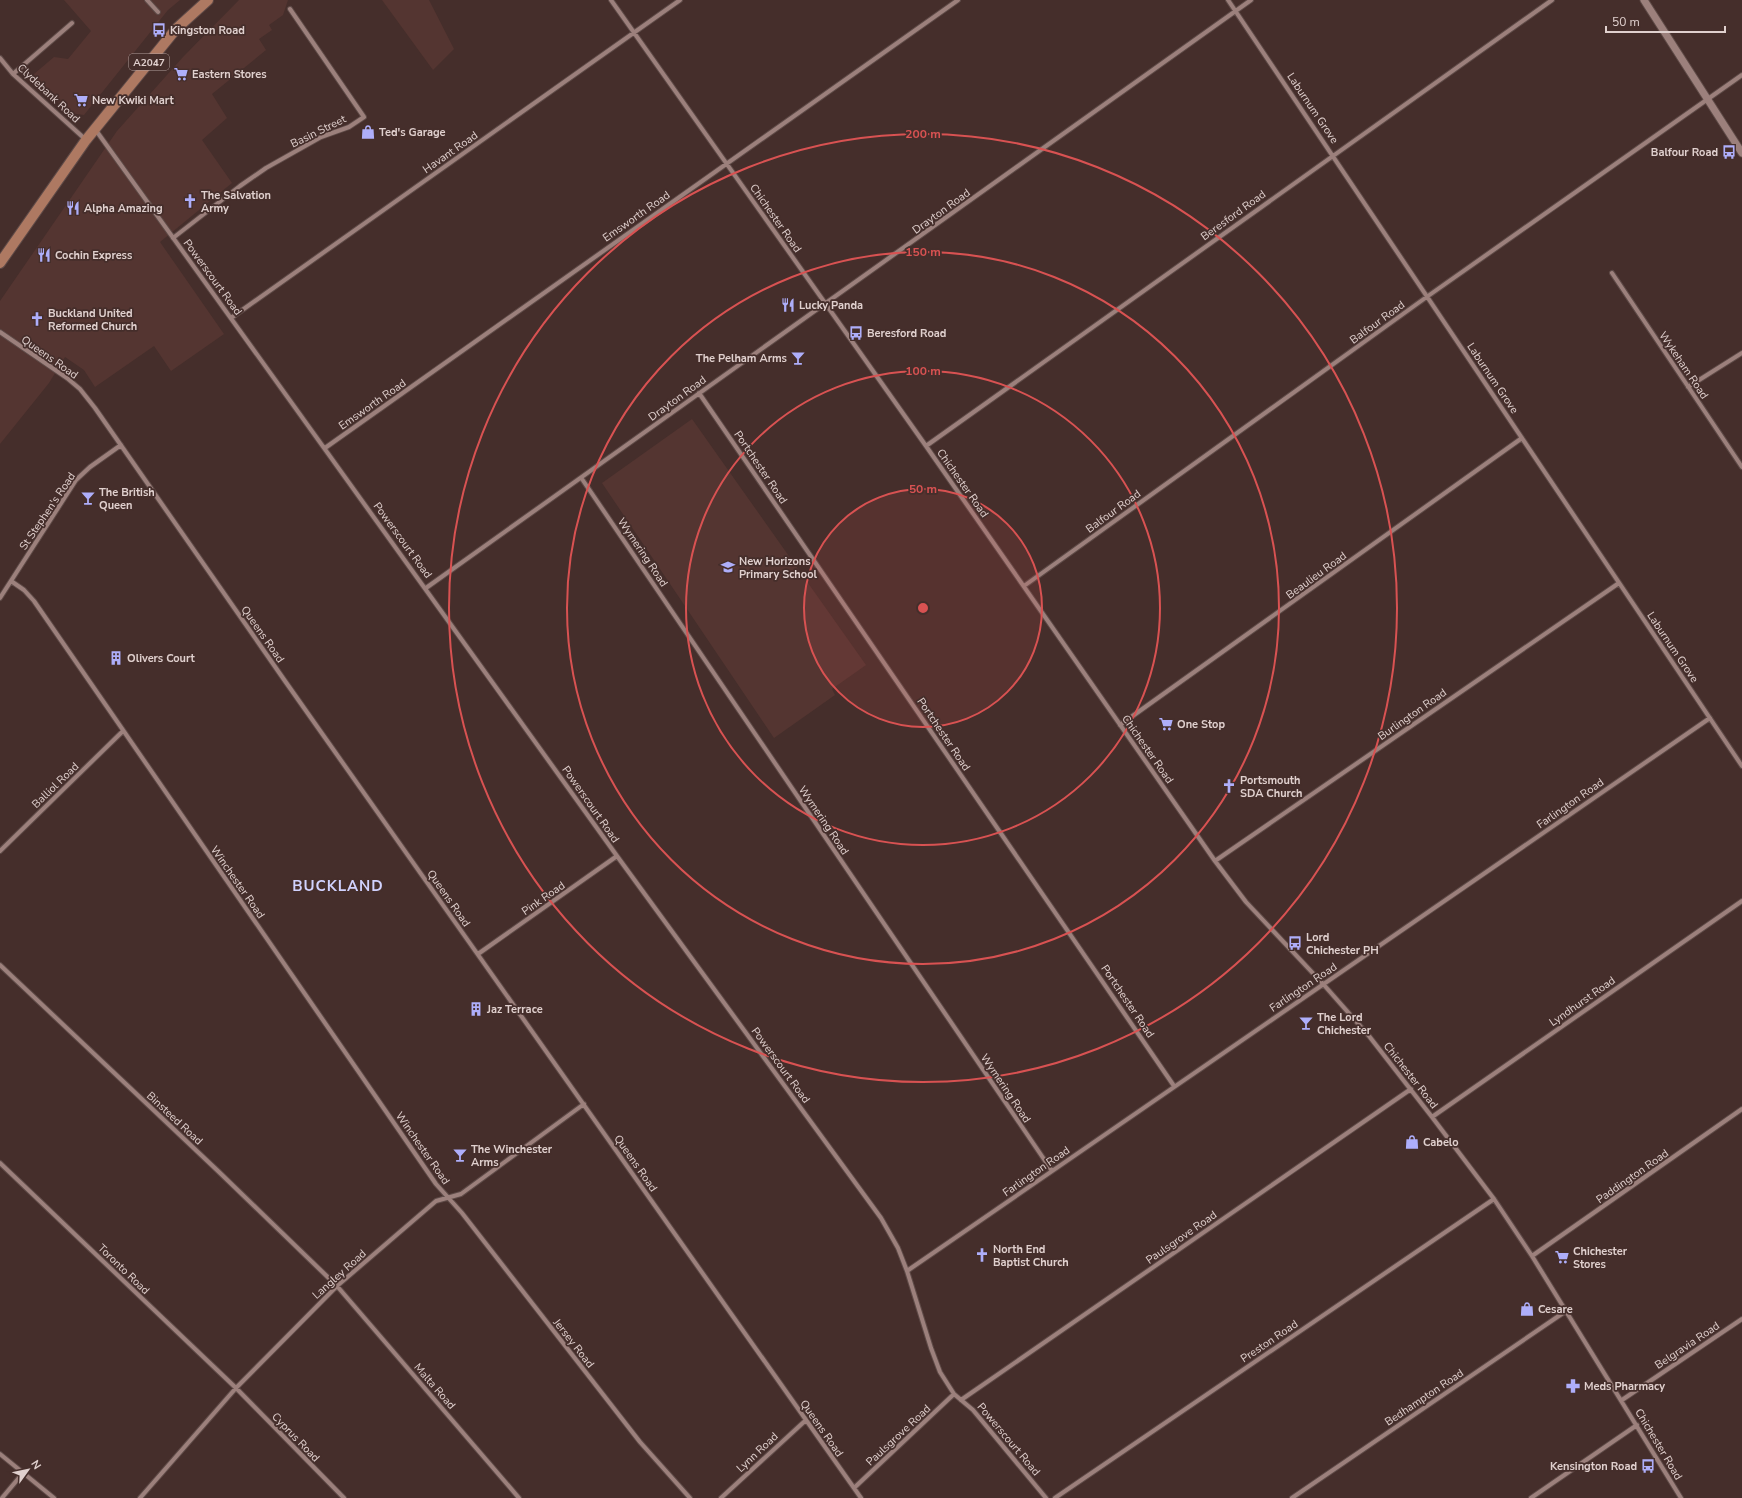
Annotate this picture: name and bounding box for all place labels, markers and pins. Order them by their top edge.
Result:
bus stop icon: Kingston Road [151,22,167,38]
place label: Kingston Road [170,23,245,38]
supermarket icon: Eastern Stores [173,66,189,82]
place label: Eastern Stores [192,67,267,82]
supermarket icon: New Kwiki Mart [73,92,89,108]
place label: New Kwiki Mart [92,93,174,108]
shop icon: Ted's Garage [360,124,376,140]
place label: Ted's Garage [379,125,446,140]
bus stop icon: Balfour Road [1721,144,1737,160]
place label: Balfour Road [1651,145,1718,160]
place label: The Salvation Army [201,188,271,216]
church icon: The Salvation Army [182,193,198,209]
restaurant icon: Alpha Amazing [65,200,81,216]
place label: Alpha Amazing [84,201,163,216]
restaurant icon: Cochin Express [36,247,52,263]
place label: Cochin Express [55,248,132,263]
restaurant icon: Lucky Panda [780,297,796,313]
place label: Lucky Panda [799,298,863,313]
place label: Buckland United Reformed Church [48,306,137,334]
church icon: Buckland United Reformed Church [29,311,45,327]
bus stop icon: Beresford Road [848,325,864,341]
place label: Beresford Road [867,326,946,341]
bar icon: The Pelham Arms [790,350,806,366]
place label: The Pelham Arms [696,351,787,366]
place label: The British Queen [99,485,155,513]
bar icon: The British Queen [80,490,96,506]
place label: New Horizons Primary School [739,554,817,582]
school or university icon: New Horizons Primary School [720,559,736,575]
centre of rings [916,601,930,615]
building icon: Olivers Court [108,650,124,666]
place label: Olivers Court [127,651,196,666]
supermarket icon: One Stop [1158,716,1174,732]
place label: One Stop [1177,717,1225,732]
place label: Portsmouth SDA Church [1240,773,1302,801]
church icon: Portsmouth SDA Church [1221,778,1237,794]
place label: Lord Chichester PH [1306,930,1379,958]
bus stop icon: Lord Chichester PH [1287,935,1303,951]
building icon: Jaz Terrace [468,1001,484,1017]
place label: Jaz Terrace [486,1002,543,1017]
place label: The Lord Chichester [1317,1010,1372,1038]
bar icon: The Lord Chichester [1298,1015,1314,1031]
shop icon: Cabelo [1404,1134,1420,1150]
place label: Cabelo [1423,1135,1459,1150]
place label: The Winchester Arms [471,1142,553,1170]
bar icon: The Winchester Arms [452,1147,468,1163]
place label: North End Baptist Church [993,1242,1069,1270]
place label: Chichester Stores [1573,1244,1628,1272]
church icon: North End Baptist Church [974,1247,990,1263]
supermarket icon: Chichester Stores [1554,1249,1570,1265]
shop icon: Cesare [1519,1301,1535,1317]
place label: Cesare [1538,1302,1573,1317]
pharmacy icon: Meds Pharmacy [1565,1378,1581,1394]
place label: Meds Pharmacy [1584,1379,1665,1394]
bus stop icon: Kensington Road [1640,1458,1656,1474]
place label: Kensington Road [1550,1459,1637,1474]

